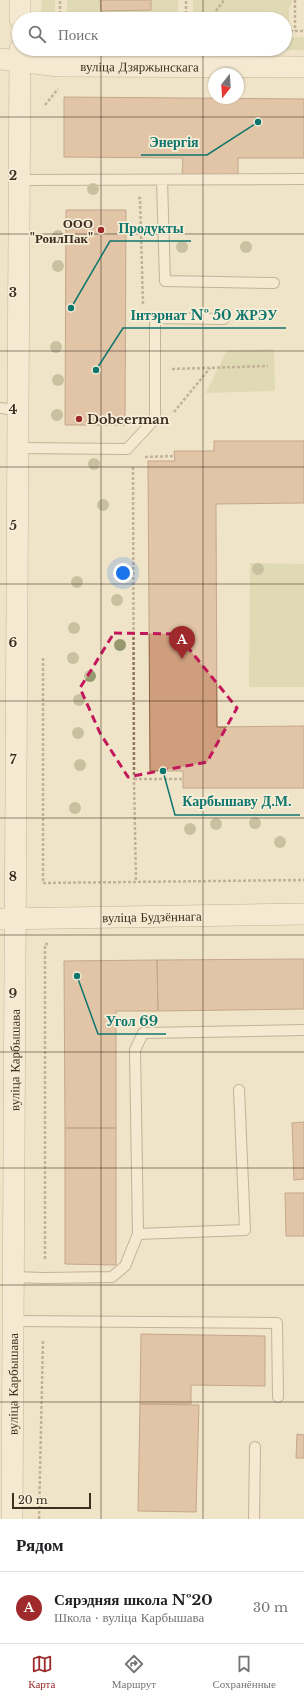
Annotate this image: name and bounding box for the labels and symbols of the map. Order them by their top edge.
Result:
street label: вуліца Дзяржынскага [80,58,199,75]
north arrow [208,68,244,104]
callout: Энергія [141,129,207,155]
text: Энергія [149,133,199,151]
text: 2 [9,167,17,184]
place label: ООО "РоилПак" [30,215,93,247]
callout: Продукты [110,215,191,241]
text: Продукты [118,219,184,237]
marker: ООО "РоилПак" [96,225,106,235]
text: 3 [9,284,17,301]
callout: Інтэрнат № 50 ЖРЭУ [123,302,286,328]
text: Інтэрнат № 50 ЖРЭУ [131,306,277,324]
text: 4 [9,401,18,418]
place label: Dobeerman [87,411,170,428]
marker: Dobeerman [74,414,84,424]
text: 5 [9,517,17,534]
your location [113,563,133,583]
pin: A [169,626,195,659]
text: 6 [9,634,18,651]
text: 7 [10,751,17,768]
callout: Карбышаву Д.М. [175,789,300,815]
text: Карбышаву Д.М. [182,792,292,810]
text: 8 [9,868,17,885]
street label: вуліца Будзённага [102,907,202,926]
text: 9 [9,985,18,1002]
callout: Угол 69 [98,1008,166,1034]
street label: вуліца Карбышава [6,1009,23,1111]
text: Угол 69 [106,1012,158,1030]
street label: вуліца Карбышава [4,1333,22,1435]
scale bar [12,1491,91,1510]

